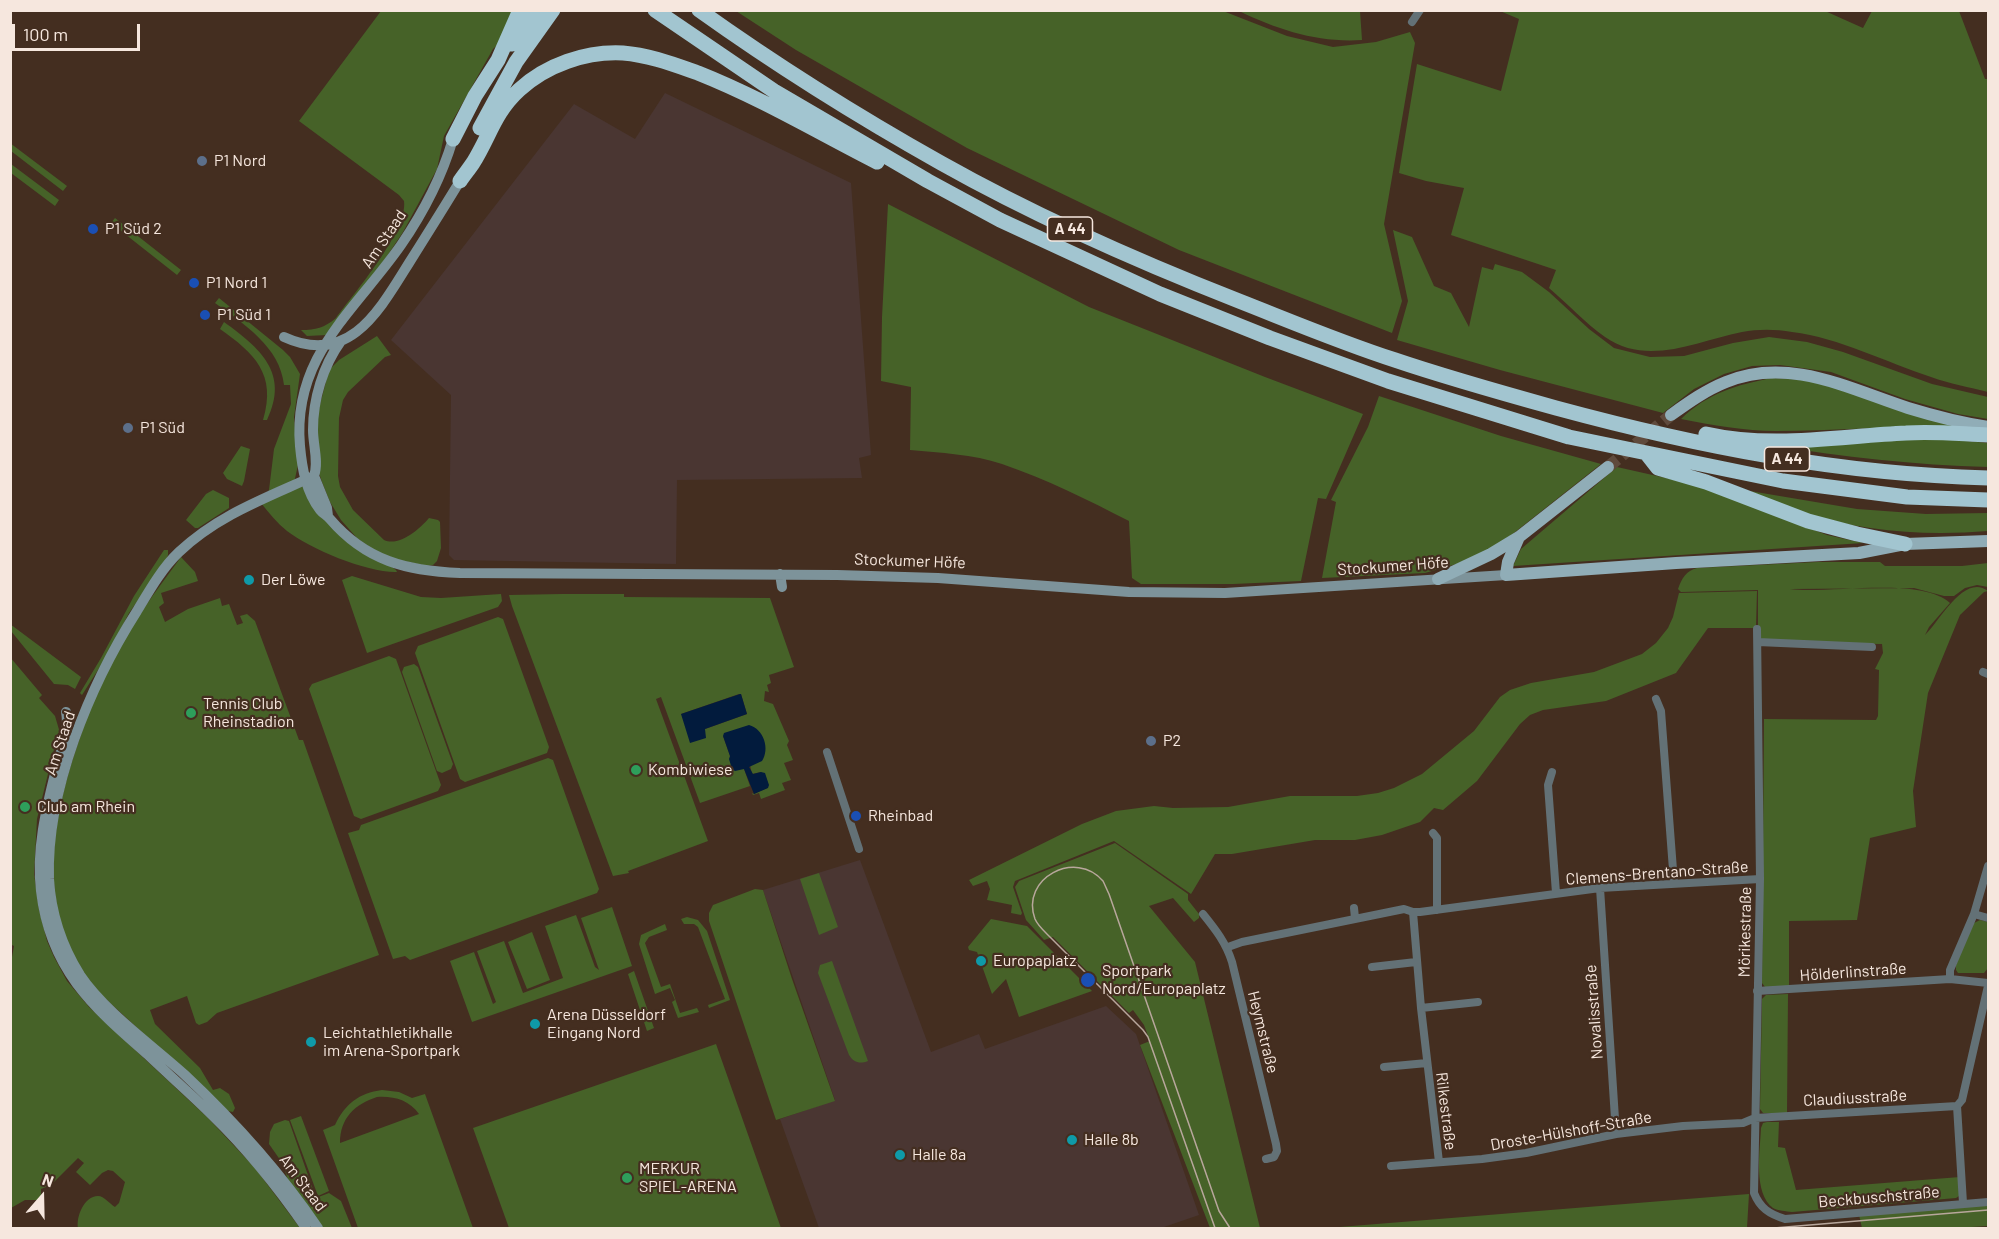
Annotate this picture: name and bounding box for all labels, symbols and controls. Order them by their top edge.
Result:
scale bar [15,12,142,50]
text: 100 m [23,23,68,45]
place label: P1 Nord [214,151,266,171]
marker: P1 Nord [195,154,209,168]
street label: Am Staad [357,206,411,272]
road number: A 44 [1048,217,1092,241]
place label: P1 Süd 2 [105,219,162,239]
marker: P1 Süd 2 [86,222,100,236]
place label: P1 Nord 1 [206,273,267,293]
marker: P1 Nord 1 [187,276,201,290]
place label: P1 Süd 1 [217,305,271,325]
marker: P1 Süd 1 [198,308,212,322]
place label: P1 Süd [140,418,185,438]
marker: P1 Süd [121,421,135,435]
road number: A 44 [1764,447,1810,471]
street label: Stockumer Höfe [854,549,966,573]
street label: Stockumer Höfe [1337,553,1449,579]
place label: Der Löwe [261,570,326,590]
marker: Der Löwe [242,573,256,587]
place label: Tennis Club Rheinstadion [203,694,294,732]
marker: Tennis Club Rheinstadion [184,706,198,720]
street label: Am Staad [41,708,79,778]
place label: P2 [1163,731,1181,751]
marker: P2 [1144,734,1158,748]
place label: Kombiwiese [648,760,733,780]
marker: Kombiwiese [629,763,643,777]
place label: Club am Rhein [37,797,135,817]
marker: Club am Rhein [18,800,32,814]
place label: Rheinbad [868,806,933,826]
marker: Rheinbad [849,809,863,823]
street label: Clemens-Brentano-Straße [1565,857,1749,889]
street label: Mörikestraße [1735,886,1755,978]
place label: Europaplatz [993,951,1076,971]
marker: Europaplatz [974,954,988,968]
street label: Hölderlinstraße [1799,959,1907,985]
place label: Sportpark Nord/Europaplatz [1102,961,1226,999]
street label: Novalisstraße [1581,964,1607,1060]
marker: Sportpark Nord/Europaplatz [1079,971,1097,989]
street label: Heymstraße [1243,989,1283,1075]
place label: Arena Düsseldorf Eingang Nord [547,1005,666,1043]
marker: Arena Düsseldorf Eingang Nord [528,1017,542,1031]
place label: Leichtathletikhalle im Arena-Sportpark [323,1023,460,1061]
marker: Leichtathletikhalle im Arena-Sportpark [304,1035,318,1049]
street label: Rilkestraße [1432,1071,1460,1151]
street label: Claudiusstraße [1803,1086,1907,1110]
street label: Droste-Hülshoff-Straße [1489,1107,1653,1155]
place label: Halle 8b [1084,1130,1139,1150]
marker: Halle 8b [1065,1133,1079,1147]
place label: Halle 8a [912,1145,966,1165]
marker: Halle 8a [893,1148,907,1162]
street label: Am Staad [275,1151,331,1215]
place label: MERKUR SPIEL-ARENA [639,1159,737,1197]
north arrow [12,1167,72,1227]
text: N [40,1169,57,1190]
marker: MERKUR SPIEL-ARENA [620,1171,634,1185]
street label: Beckbuschstraße [1818,1182,1940,1212]

